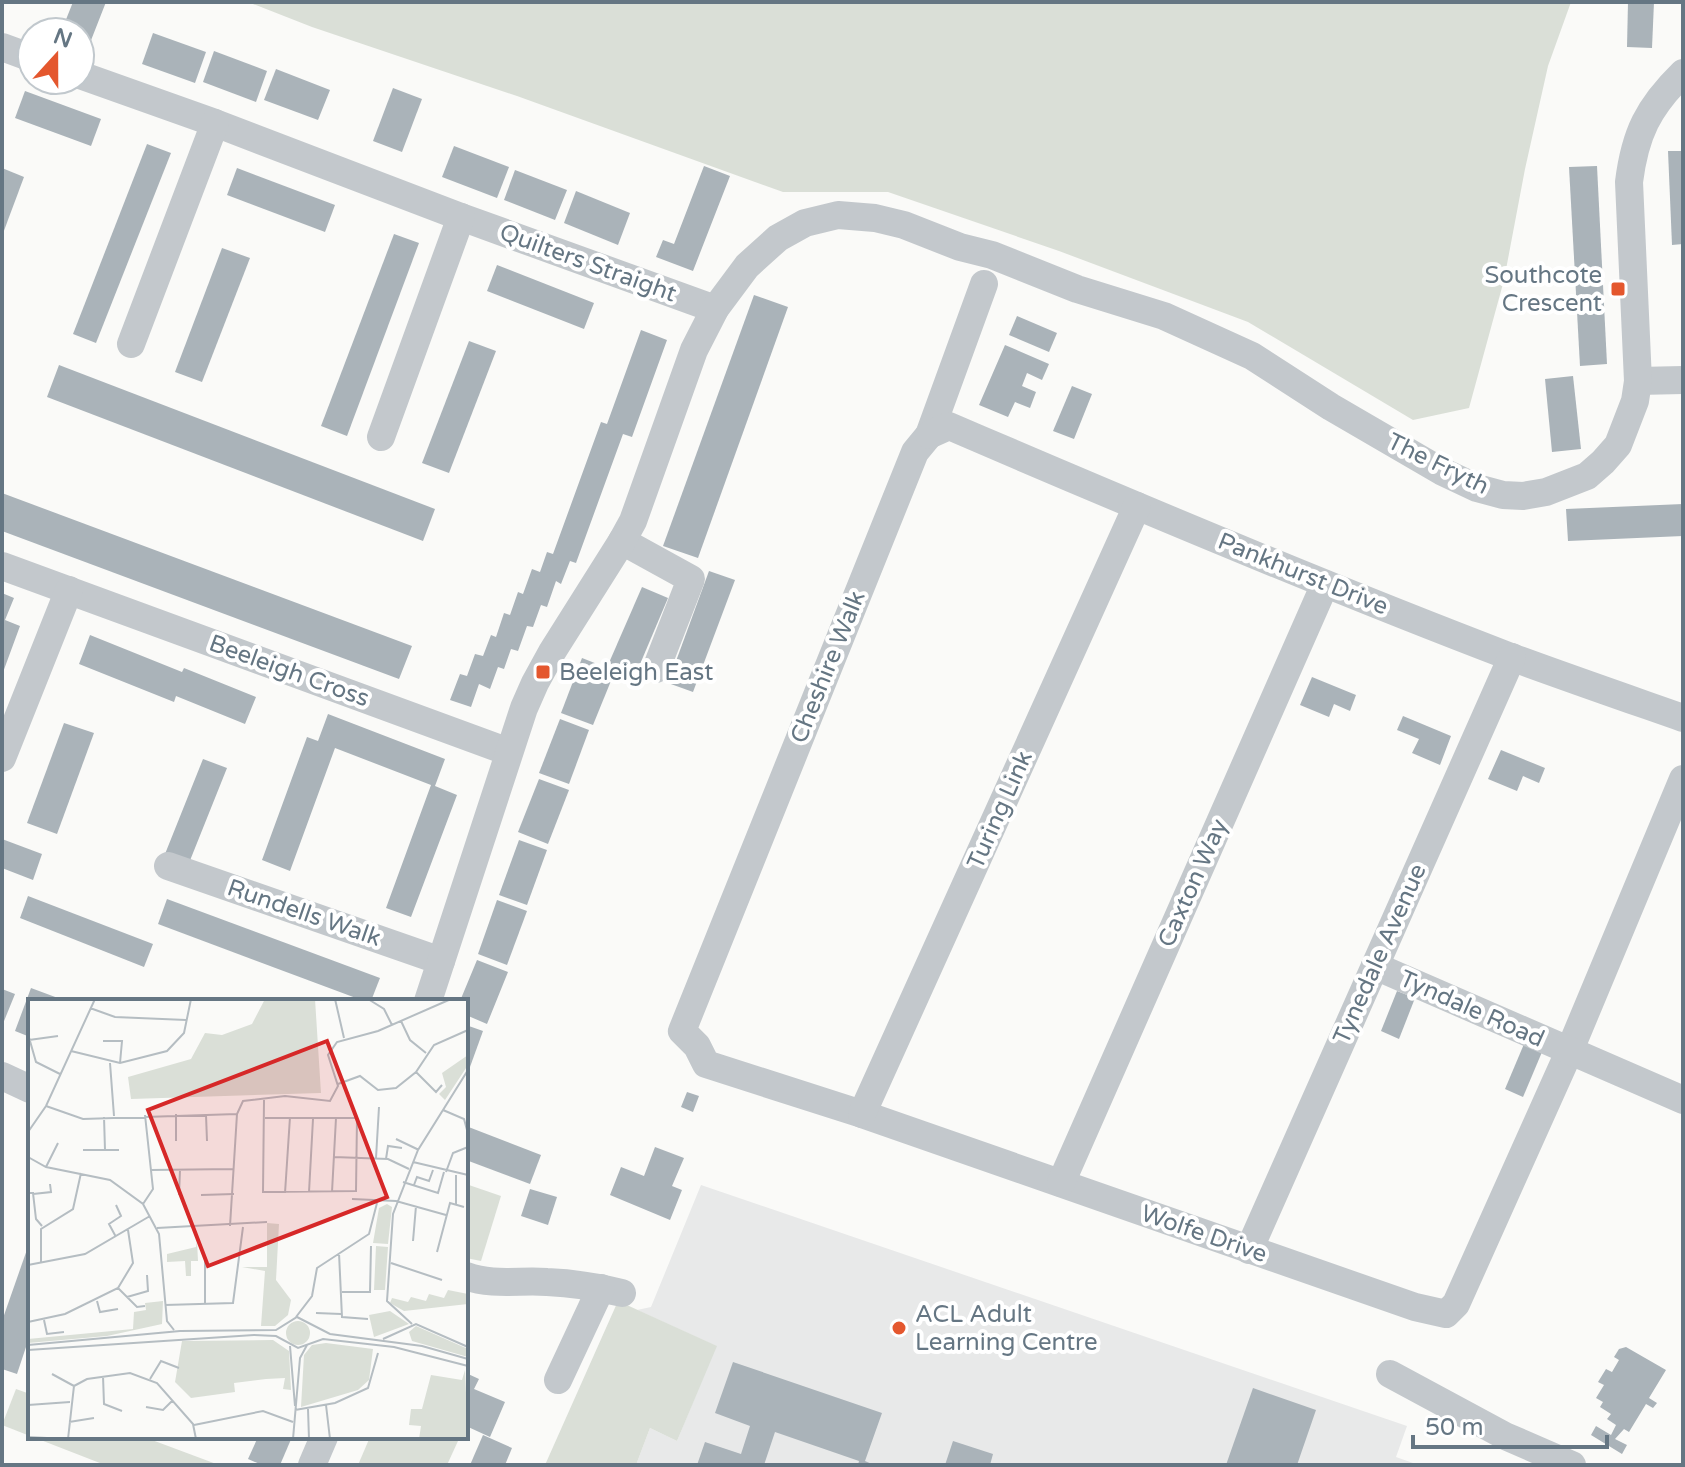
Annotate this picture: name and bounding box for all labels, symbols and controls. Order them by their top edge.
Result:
north arrow [16,16,96,96]
text: N [50,23,76,54]
street label: Quilters Straight [496,218,680,308]
place label: Southcote Crescent [1484,261,1602,318]
marker: Southcote Crescent [1609,280,1627,298]
street label: The Fryth [1383,427,1493,501]
street label: Pankhurst Drive [1214,527,1392,621]
street label: Cheshire Walk [784,587,872,747]
street label: Beeleigh Cross [205,629,373,713]
place label: Beeleigh East [559,658,713,687]
marker: Beeleigh East [534,663,552,681]
street label: Turing Link [961,746,1039,874]
street label: Caxton Way [1152,814,1234,952]
street label: Tynedale Avenue [1327,859,1433,1049]
street label: Rundells Walk [223,873,385,953]
street label: Tyndale Road [1395,964,1549,1054]
inset map [28,999,468,1439]
street label: Wolfe Drive [1137,1199,1271,1269]
place label: ACL Adult Learning Centre [915,1300,1097,1357]
marker: ACL Adult Learning Centre [890,1319,908,1337]
scale bar [1413,1399,1607,1449]
text: 50 m [1425,1413,1483,1442]

